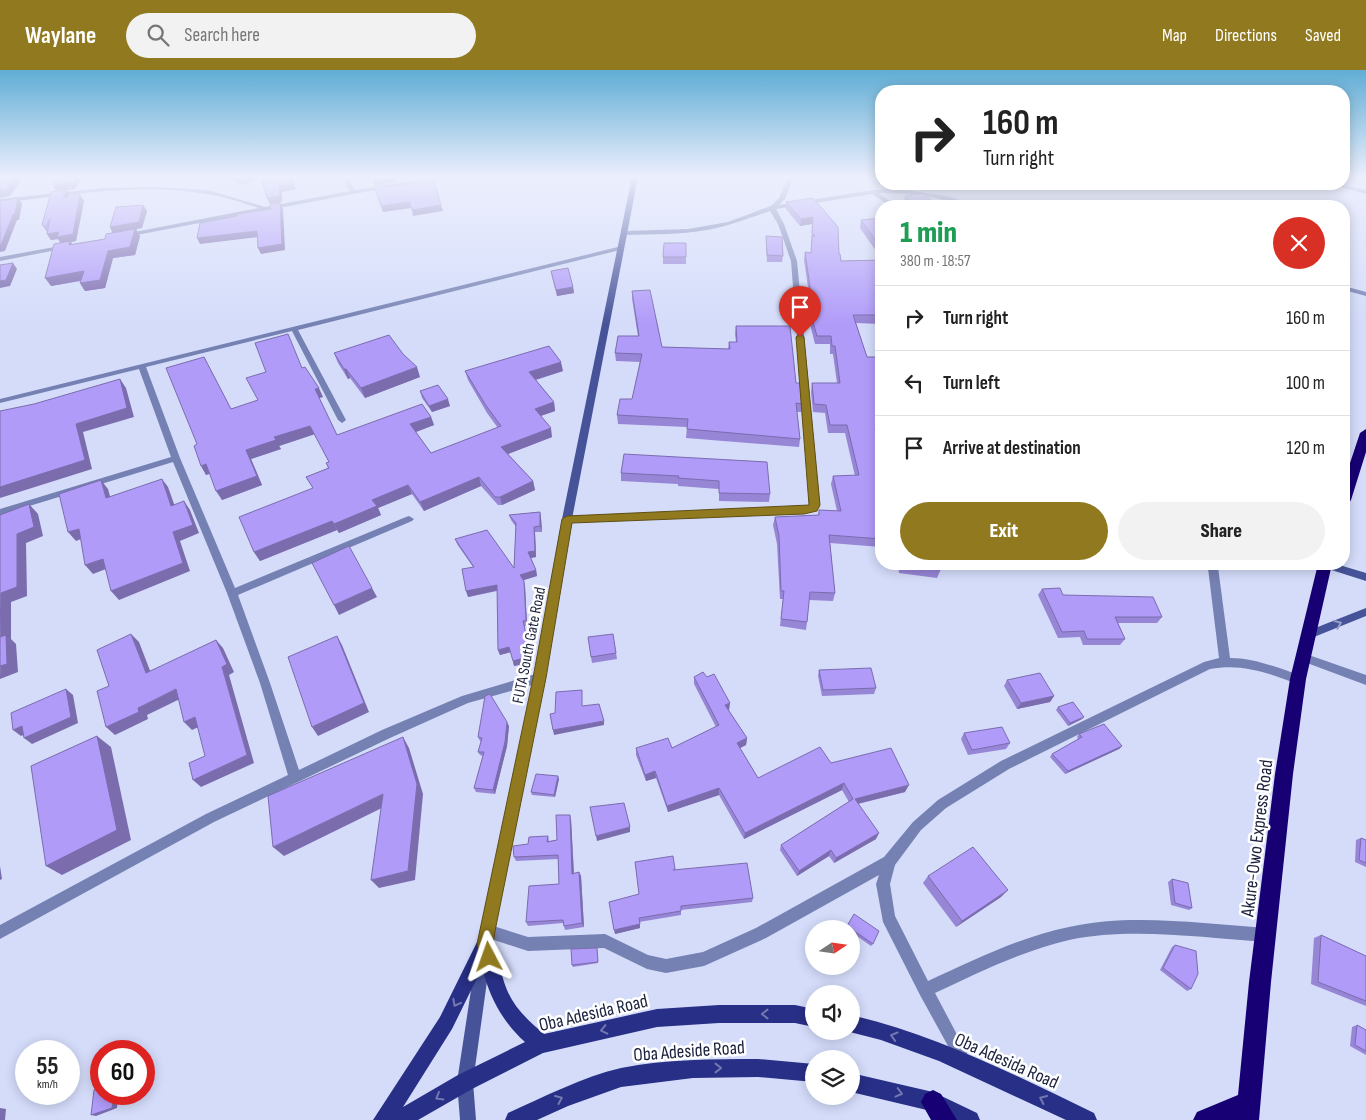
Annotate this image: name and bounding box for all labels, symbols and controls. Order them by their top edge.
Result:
search box [126,13,476,58]
text: Waylane [25,21,96,50]
icon: search [144,21,172,49]
text: Search here [184,24,260,47]
text: Map [1162,25,1187,46]
text: Directions [1215,25,1277,46]
text: Saved [1305,25,1341,46]
text: 160 m [983,102,1059,145]
icon: right [900,105,965,170]
text: Turn right [983,145,1054,172]
text: 1 min [900,215,957,251]
button: close [1273,217,1325,269]
text: 380 m · 18:57 [900,252,970,271]
pin [779,286,821,337]
icon: arrive [786,293,814,321]
icon: right [900,304,928,332]
text: Turn right [943,307,1008,330]
text: 160 m [1286,307,1325,330]
icon: left [900,369,928,397]
text: Turn left [943,372,1000,395]
text: 100 m [1286,372,1325,395]
icon: arrive [900,434,928,462]
text: Arrive at destination [943,437,1081,460]
text: 120 m [1287,437,1325,460]
button: Exit [900,502,1108,560]
button: Share [1118,502,1325,560]
street label: FUTA South Gate Road [509,585,550,705]
one-way arrow [1333,619,1341,629]
street label: Akure-Owo Express Road [1236,758,1279,919]
north arrow [805,920,860,975]
map controls [805,920,860,1105]
position arrow [462,930,514,982]
button: sound [805,985,860,1040]
street label: Oba Adesida Road [537,990,650,1037]
one-way arrow [452,998,462,1007]
one-way arrow [761,1009,769,1019]
one-way arrow [600,1024,609,1035]
street label: Oba Adesida Road [951,1028,1062,1095]
one-way arrow [890,1032,898,1042]
street label: Oba Adeside Road [633,1036,746,1067]
speed limit sign: 60 [90,1040,155,1105]
button: layers [805,1050,860,1105]
text: 55 [37,1051,58,1082]
one-way arrow [714,1063,722,1074]
text: km/h [37,1077,58,1092]
one-way arrow [894,1088,902,1098]
one-way arrow [435,1091,444,1101]
one-way arrow [554,1095,563,1106]
one-way arrow [1039,1095,1048,1105]

